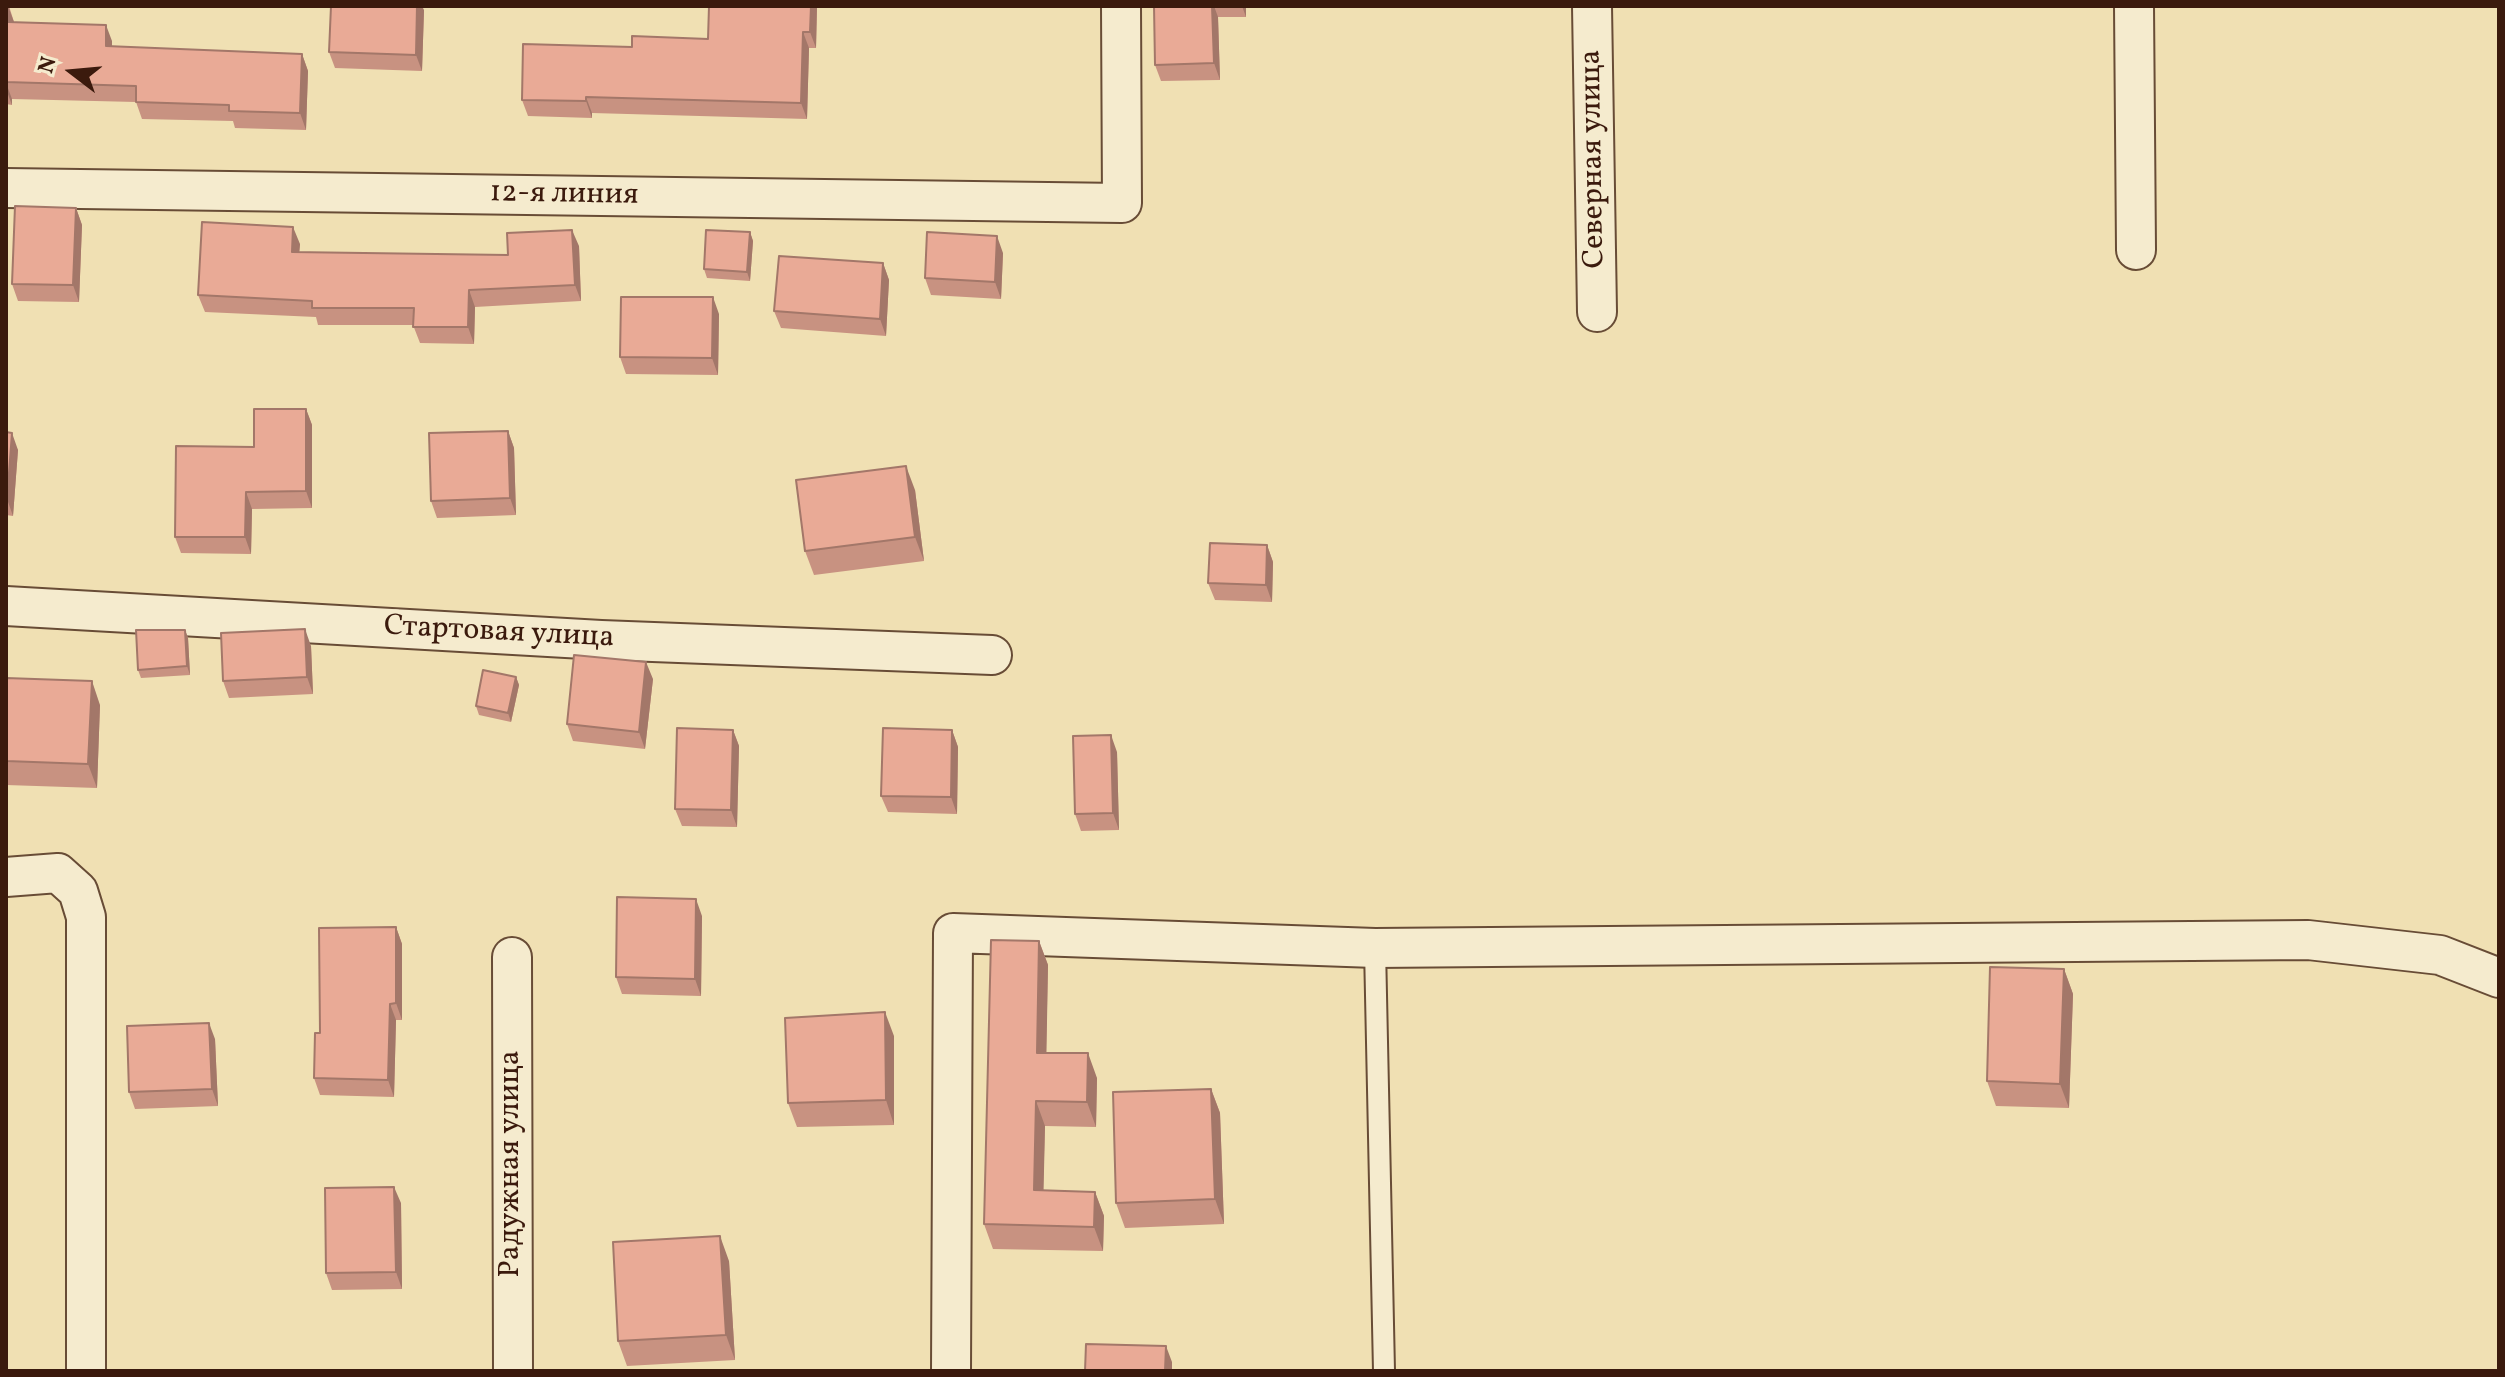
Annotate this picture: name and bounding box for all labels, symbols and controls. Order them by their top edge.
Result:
north arrow [32,32,112,112]
street label: Северная улица [1575,49,1615,269]
text: N [31,53,66,77]
street label: 12-я линия [489,177,639,215]
street label: Стартовая улица [383,610,615,658]
street label: Радужная улица [494,1050,530,1278]

